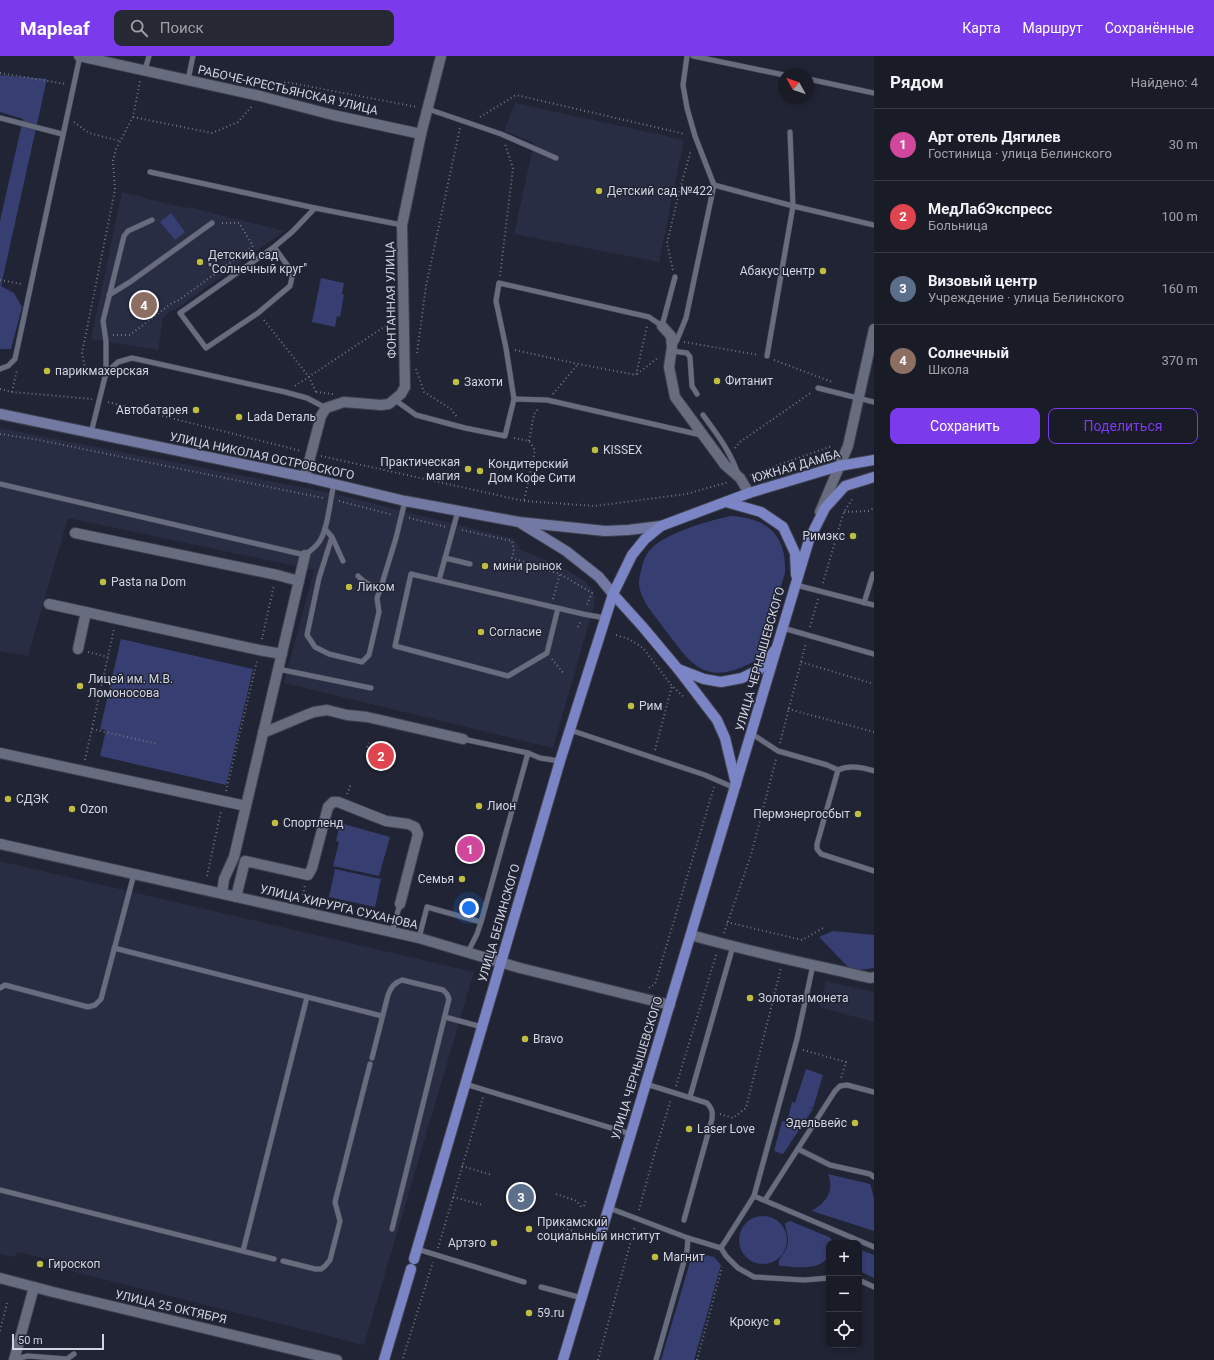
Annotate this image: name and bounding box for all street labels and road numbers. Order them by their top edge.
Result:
street label: РАБОЧЕ-КРЕСТЬЯНСКАЯ УЛИЦА [197,62,380,118]
street label: ФОНТАННАЯ УЛИЦА [383,241,399,359]
street label: УЛИЦА НИКОЛАЯ ОСТРОВСКОГО [168,430,356,482]
street label: ЮЖНАЯ ДАМБА [750,447,842,485]
street label: УЛИЦА ЧЕРНЫШЕВСКОГО [733,585,787,733]
street label: УЛИЦА БЕЛИНСКОГО [475,862,523,984]
street label: УЛИЦА ХИРУРГА СУХАНОВА [259,882,420,932]
street label: УЛИЦА ЧЕРНЫШЕВСКОГО [608,995,666,1141]
street label: УЛИЦА 25 ОКТЯБРЯ [114,1287,228,1327]

